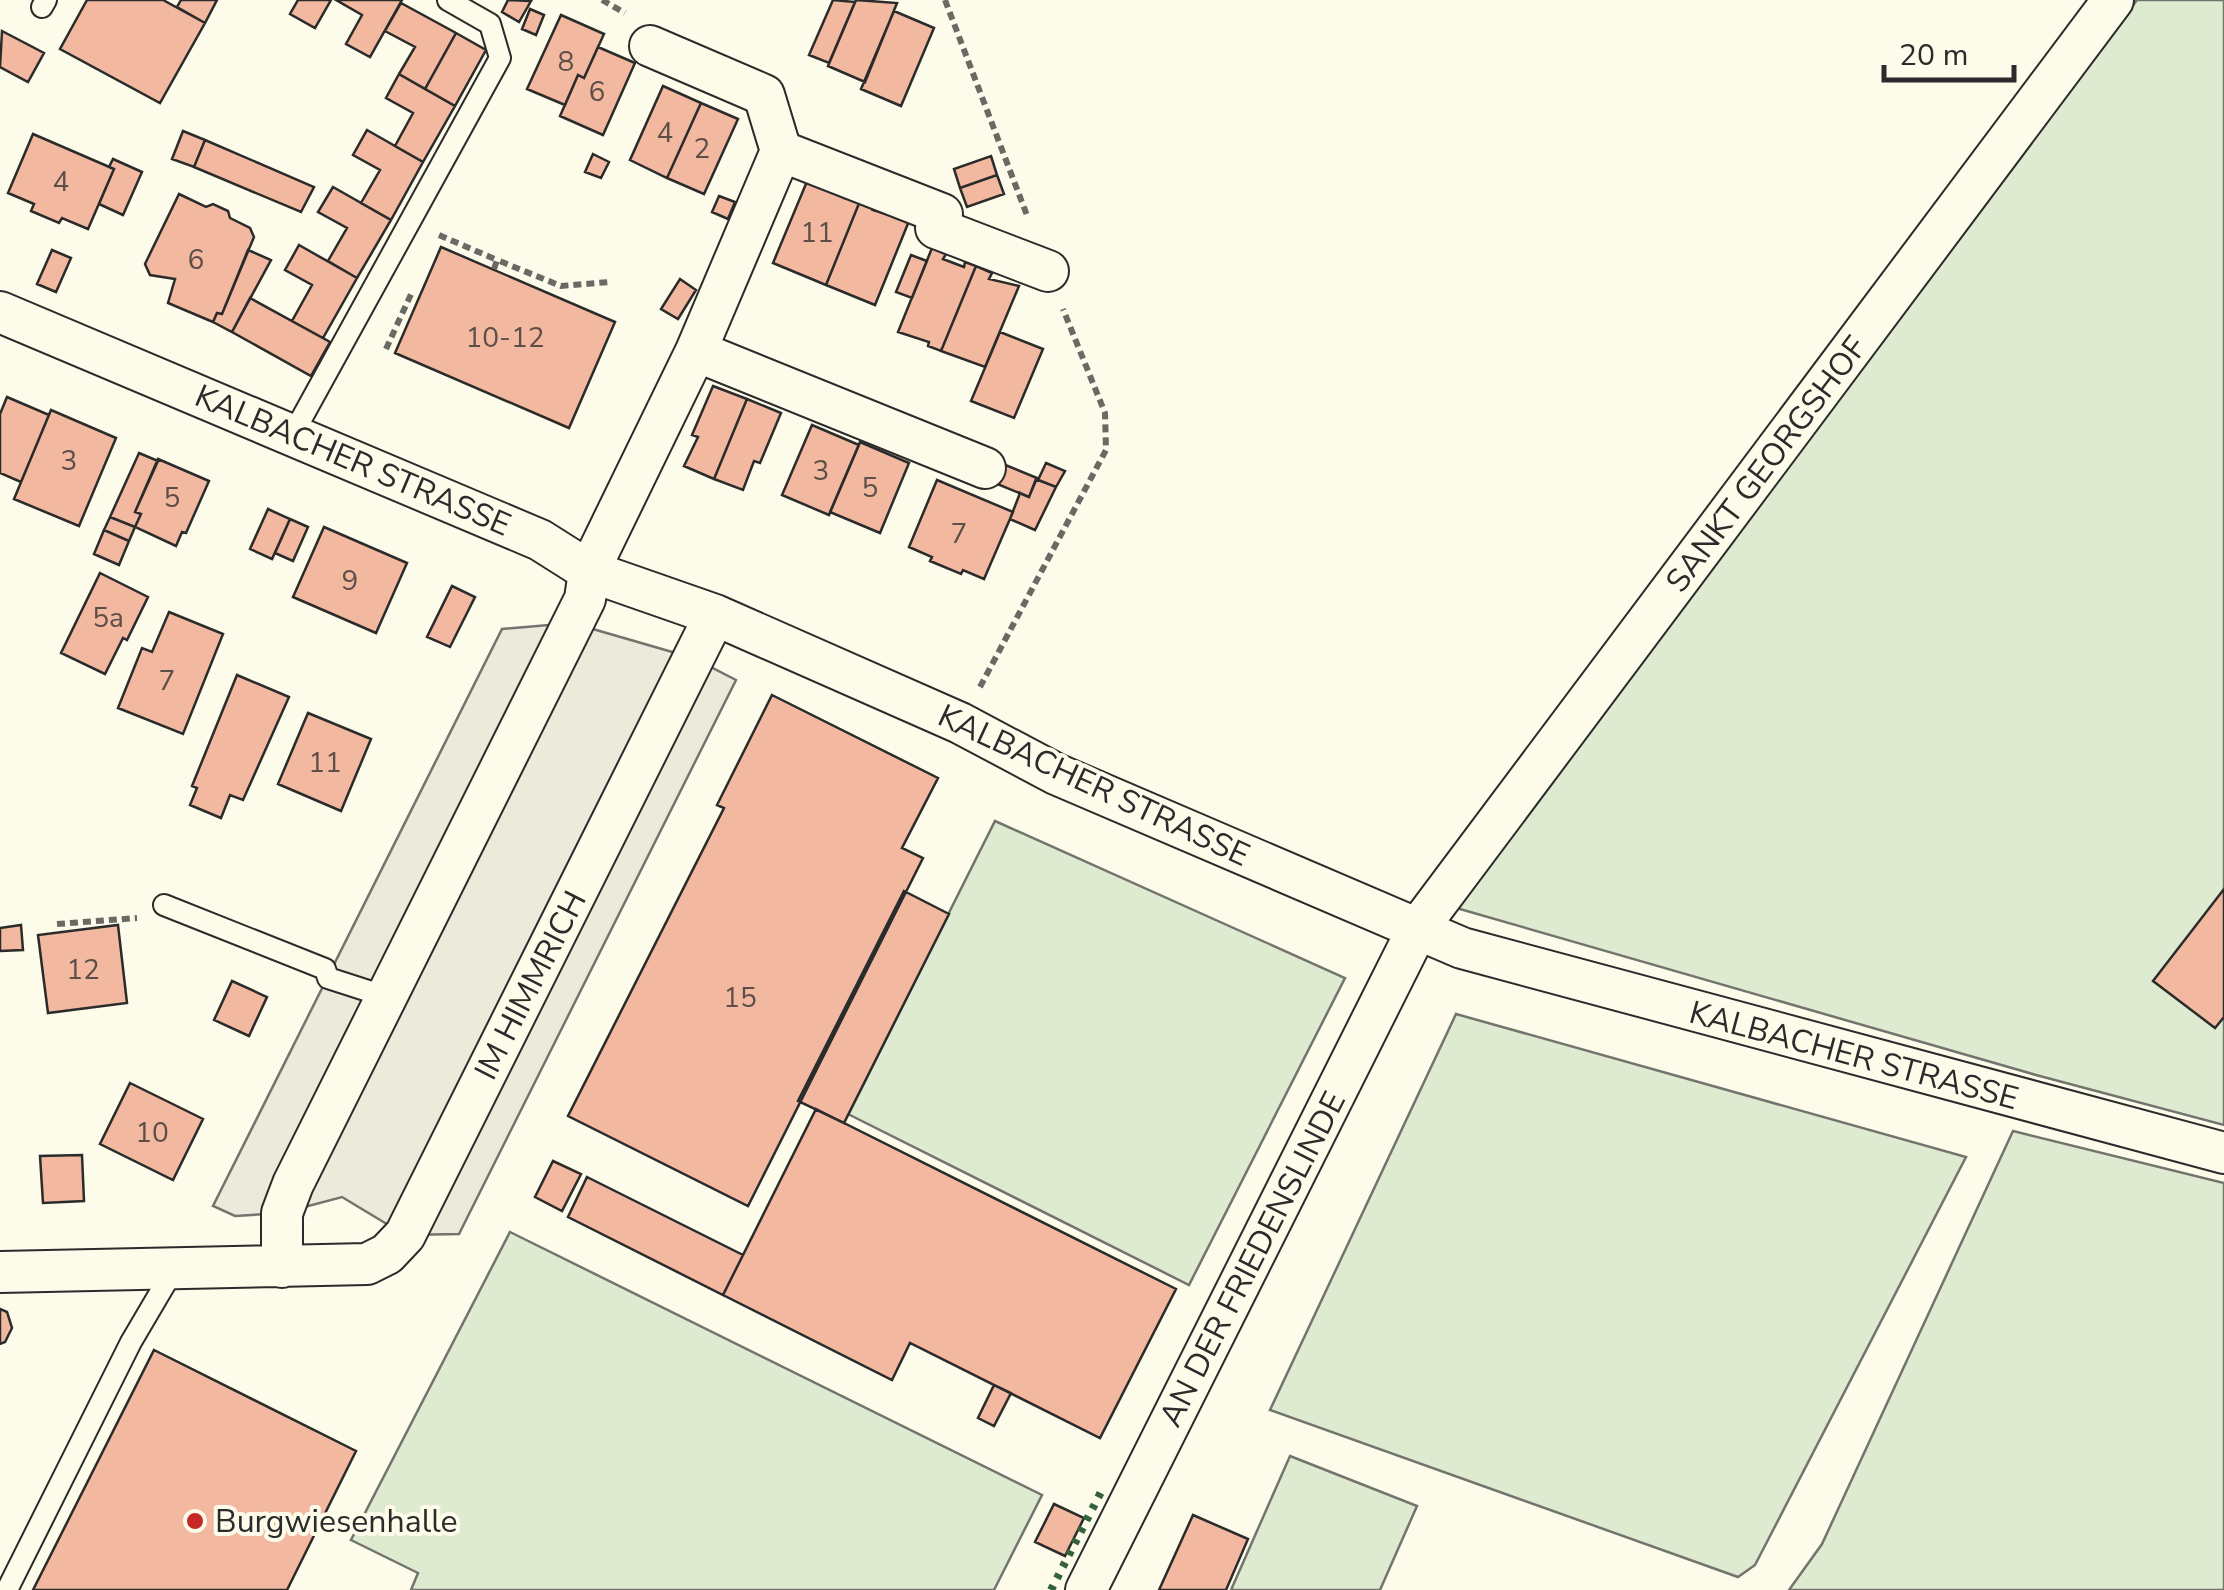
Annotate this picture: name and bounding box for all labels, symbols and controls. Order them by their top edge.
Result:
scale bar [1884,20,2014,82]
text: 20 m [1899,35,1968,76]
house number: 8 [558,43,574,81]
house number: 6 [589,73,605,111]
house number: 4 [657,114,673,152]
house number: 2 [694,130,710,168]
house number: 4 [53,163,69,201]
house number: 11 [800,214,834,252]
house number: 6 [188,241,204,279]
house number: 10-12 [465,319,545,357]
street label: SANKT GEORGSHOF [1656,328,1877,601]
street label: KALBACHER STRASSE [188,374,517,546]
house number: 3 [61,442,77,480]
house number: 3 [813,452,829,490]
house number: 5 [862,469,878,507]
house number: 5 [164,479,180,517]
house number: 7 [951,515,967,553]
house number: 9 [342,562,358,600]
house number: 5a [92,599,124,637]
house number: 7 [159,662,175,700]
street label: KALBACHER STRASSE [931,694,1256,877]
house number: 11 [308,744,342,782]
street label: IM HIMMRICH [464,883,596,1087]
house number: 12 [66,951,100,989]
house number: 15 [723,979,757,1017]
street label: KALBACHER STRASSE [1685,991,2023,1120]
street label: AN DER FRIEDENSLINDE [1149,1084,1356,1434]
house number: 10 [135,1114,169,1152]
place label: Burgwiesenhalle [215,1500,457,1543]
marker: Burgwiesenhalle [184,1510,206,1532]

